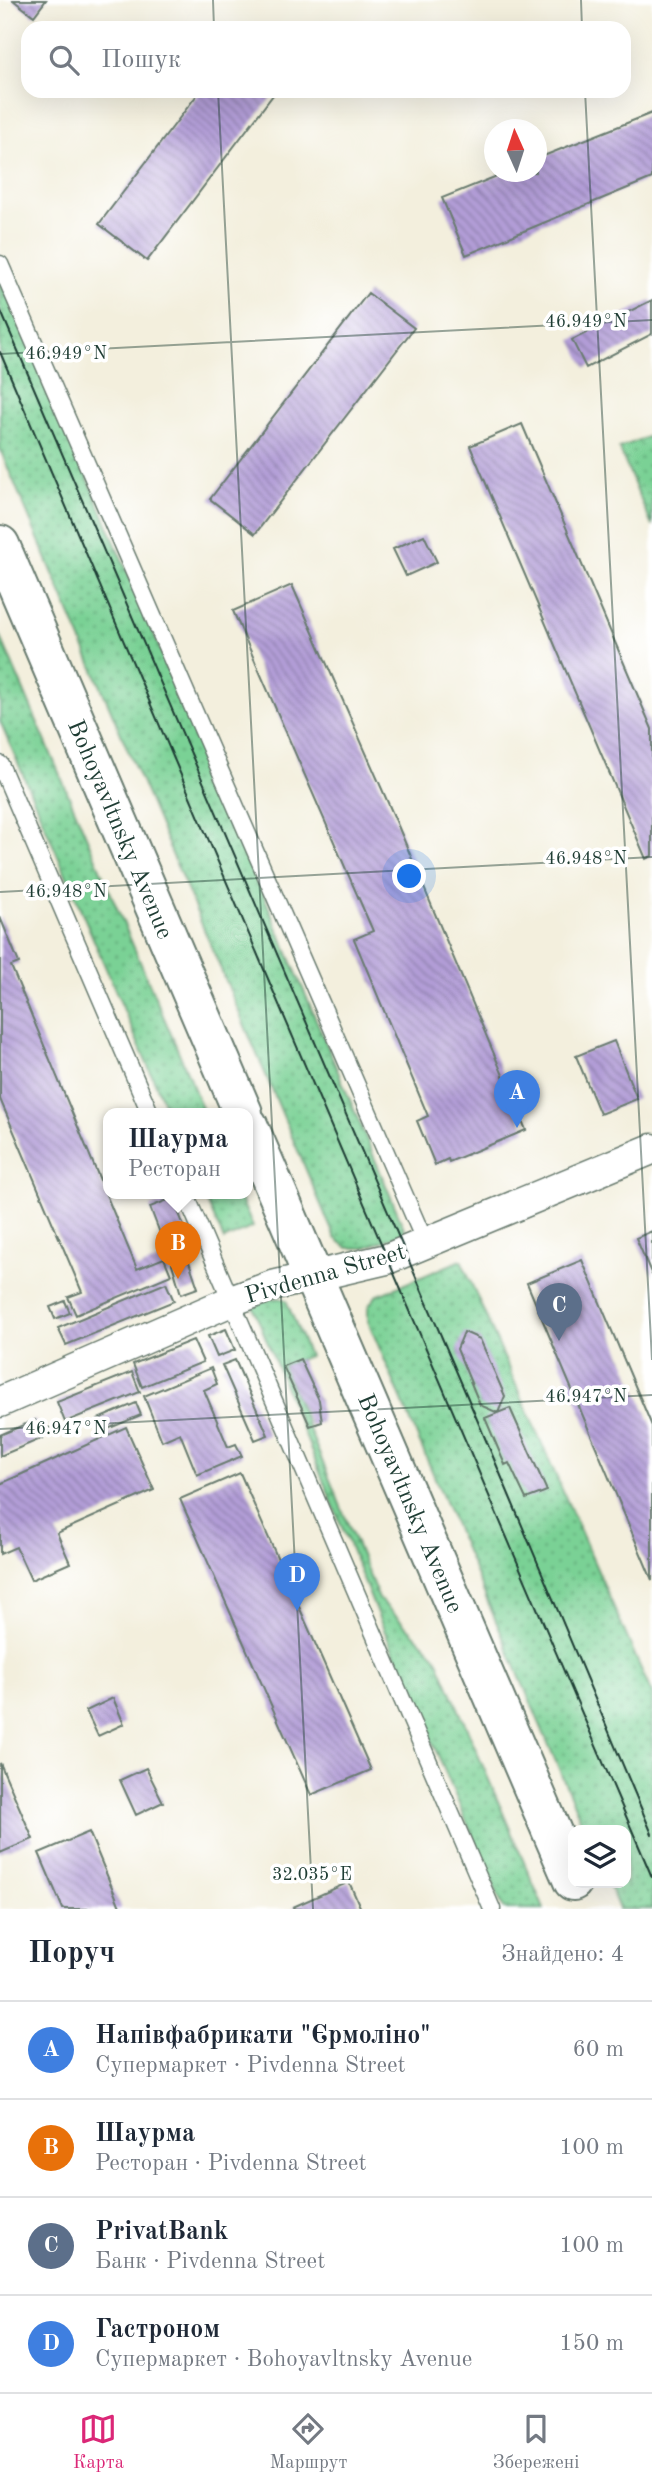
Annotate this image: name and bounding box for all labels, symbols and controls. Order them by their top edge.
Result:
search box [21,21,631,98]
icon: search [45,41,83,79]
text: Пошук [101,47,181,73]
north arrow [484,119,547,182]
text: 46.949°N [545,313,627,331]
text: 46.949°N [25,345,107,363]
street label: Bohoyavltnsky Avenue [62,717,176,943]
text: 46.948°N [545,850,627,868]
your location [392,859,426,893]
text: 46.948°N [25,883,107,901]
pin: A [494,1070,540,1128]
popup [103,1108,253,1199]
text: Шаурма [128,1127,228,1153]
text: Ресторан [128,1158,221,1181]
pin: B [155,1221,201,1279]
street label: Pivdenna Street [242,1241,409,1309]
pin: C [536,1283,582,1341]
text: 46.947°N [545,1388,627,1406]
street label: Bohoyavltnsky Avenue [352,1391,466,1617]
text: 46.947°N [25,1420,107,1438]
pin: D [274,1553,320,1611]
map controls [568,1825,631,1888]
button: layers [568,1825,631,1888]
text: 32.035°E [272,1866,352,1884]
text: Поруч [28,1939,115,1969]
text: Знайдено: 4 [501,1943,624,1966]
text: Напівфабрикати "Єрмоліно" [95,2023,431,2049]
text: A [42,2038,60,2061]
text: 60 m [573,2038,624,2061]
text: Супермаркет · Pivdenna Street [95,2054,406,2077]
text: Шаурма [95,2121,195,2147]
text: B [43,2136,59,2159]
text: 100 m [559,2136,624,2159]
text: Ресторан · Pivdenna Street [95,2152,367,2175]
text: PrivatBank [95,2219,228,2245]
text: C [43,2234,59,2257]
text: 100 m [559,2234,624,2257]
text: Банк · Pivdenna Street [95,2250,325,2273]
text: Гастроном [95,2317,220,2343]
text: D [42,2332,60,2355]
text: 150 m [559,2332,624,2355]
text: Супермаркет · Bohoyavltnsky Avenue [95,2348,472,2371]
tab: Карта [73,2410,124,2475]
tab: Маршрут [269,2410,347,2475]
tab: Збережені [493,2410,579,2475]

